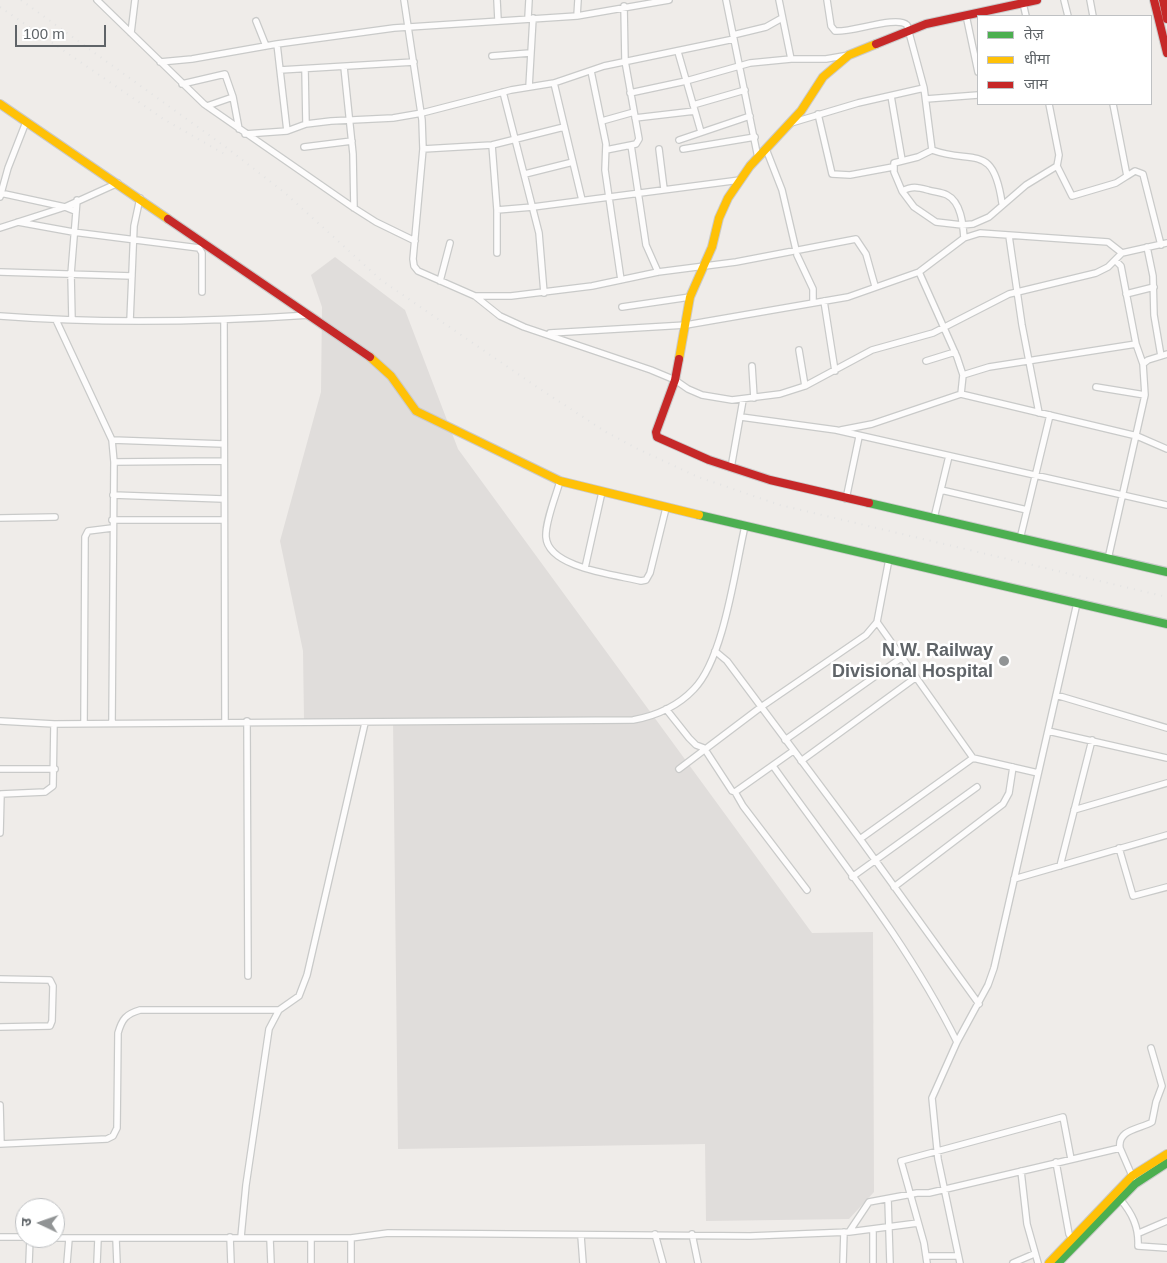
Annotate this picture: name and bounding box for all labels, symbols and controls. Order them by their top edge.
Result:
scale bar [18,15,109,47]
legend [977,15,1152,105]
text: 100 m [23,25,65,42]
text: तेज़ [1024,25,1044,42]
text: धीमा [1024,50,1050,67]
text: जाम [1024,75,1048,92]
place label: N.W. Railway Divisional Hospital [832,640,993,682]
marker: N.W. Railway Divisional Hospital [997,654,1011,668]
north arrow [15,1198,65,1248]
text: उ [18,1218,34,1227]

